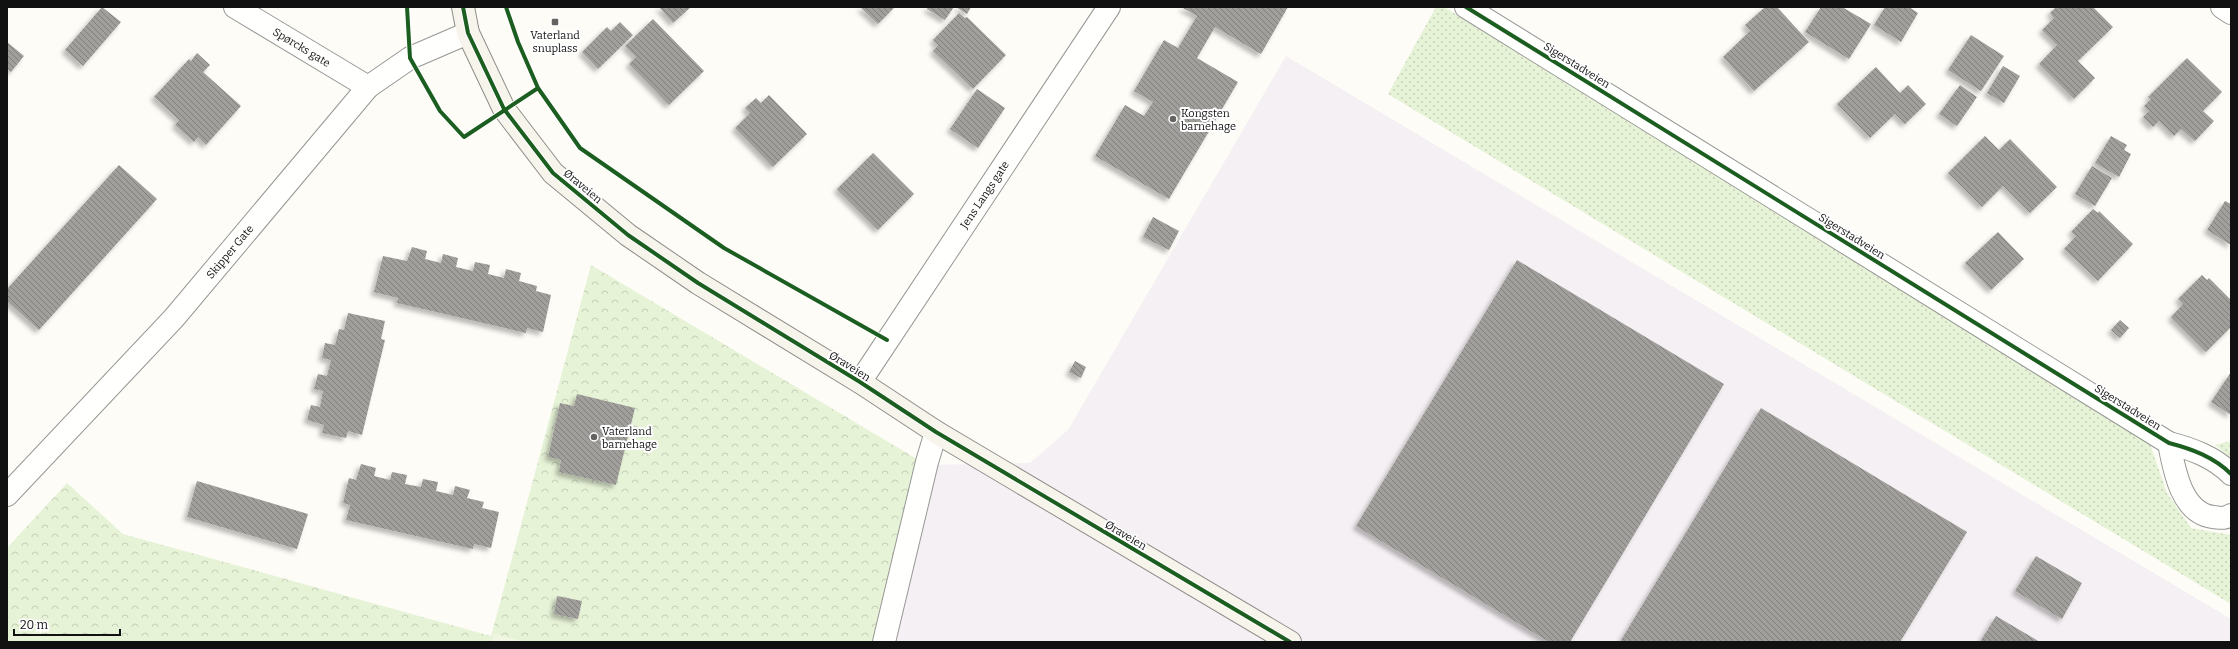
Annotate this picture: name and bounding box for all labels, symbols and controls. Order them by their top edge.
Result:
marker: Vaterland snuplass [550,17,560,27]
street label: Spørcks gate [271,25,333,70]
place label: Vaterland snuplass [530,29,580,55]
street label: Sigerstadveien [1541,40,1612,91]
place label: Kongsten barnehage [1181,107,1236,133]
marker: Kongsten barnehage [1168,114,1178,124]
street label: Jens Langs gate [957,159,1012,232]
street label: Øraveien [561,167,605,206]
street label: Sigerstadveien [1816,211,1887,262]
street label: Skipper Gate [204,222,256,281]
street label: Øraveien [827,349,873,384]
street label: Sigerstadveien [2092,382,2163,433]
place label: Vaterland barnehage [602,425,657,451]
marker: Vaterland barnehage [589,432,599,442]
street label: Øraveien [1103,518,1149,553]
scale bar [14,611,120,637]
text: 20 m [20,618,49,632]

